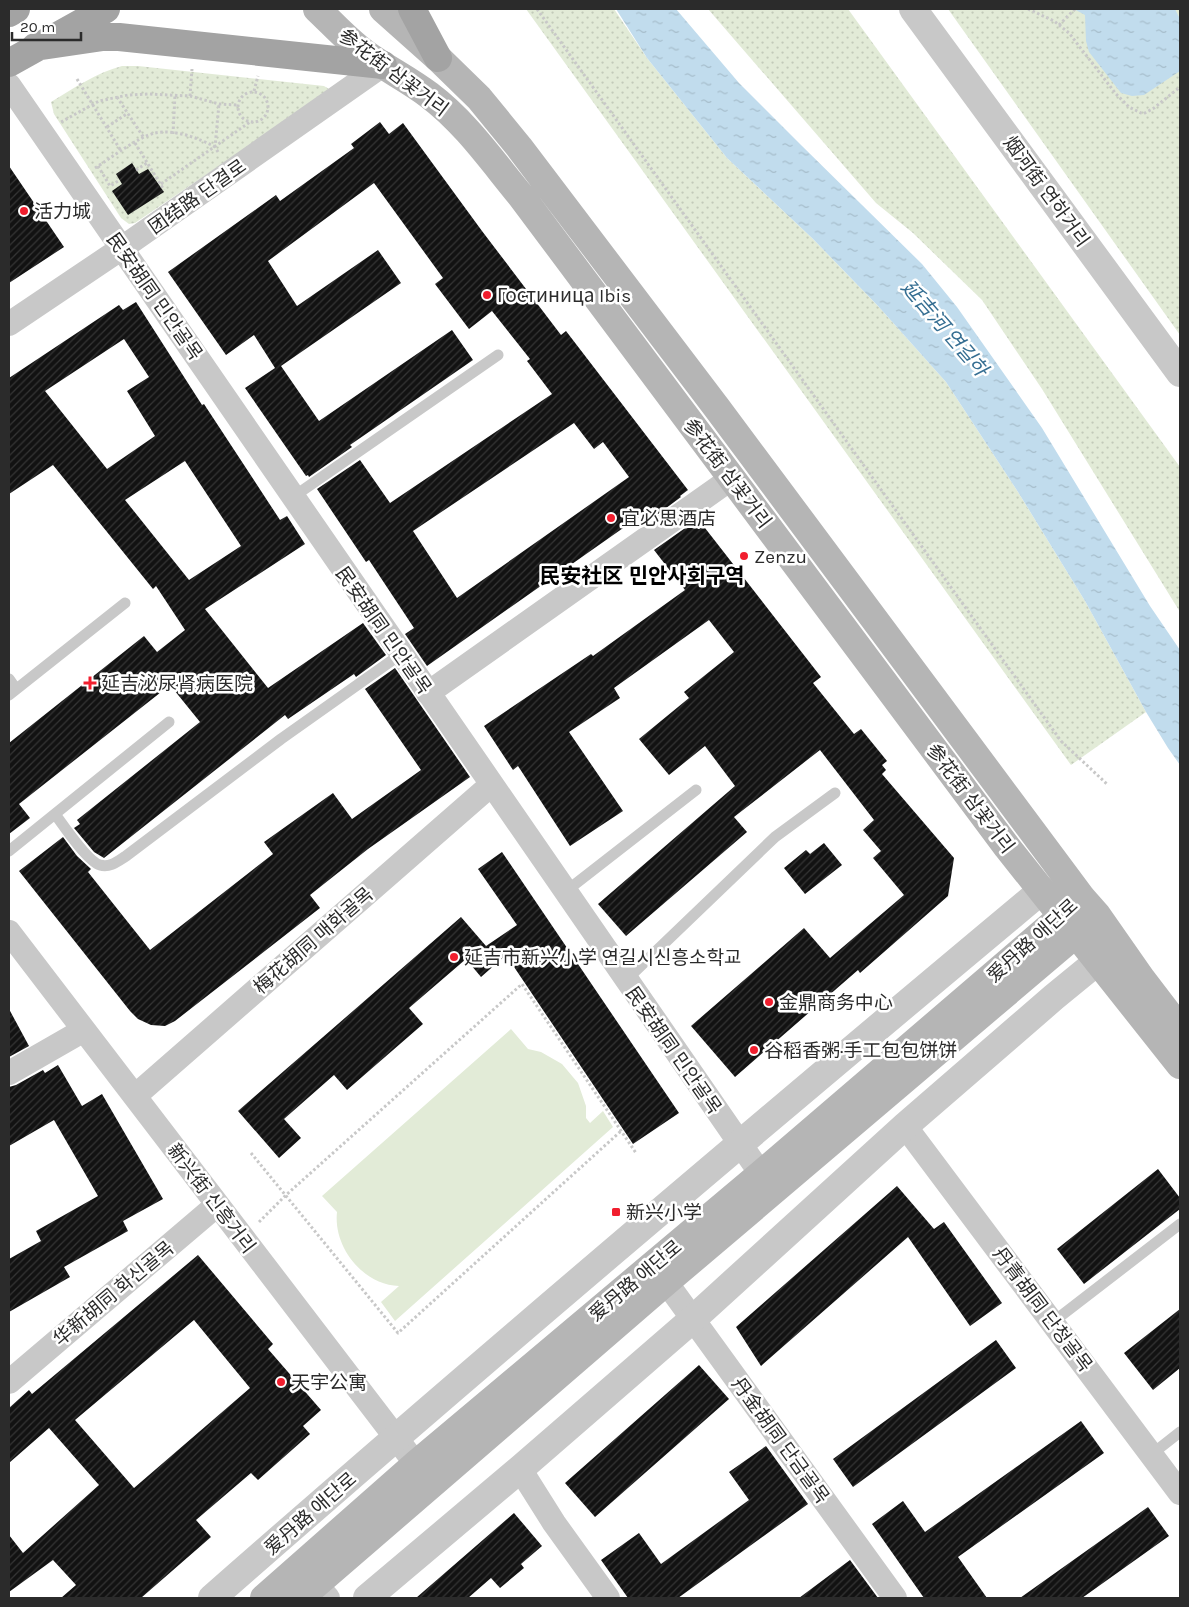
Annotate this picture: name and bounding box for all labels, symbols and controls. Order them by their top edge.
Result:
scale bar [12,10,81,42]
text: 20 m [20,18,55,36]
street label: 参花街 삼꽃거리 [334,24,453,121]
street label: 烟河街 연하거리 [999,132,1094,251]
street label: 团结路 단결로 [145,155,251,239]
place label: 活力城 [34,201,91,223]
marker: 活力城 [18,205,30,217]
street label: 民安胡同 민안골목 [102,229,206,364]
water label: 延吉河 연길하 [897,276,994,383]
place label: Гостиница Ibis [497,285,631,307]
marker: Гостиница Ibis [481,289,493,301]
street label: 参花街 삼꽃거리 [679,414,776,533]
place label: 宜必思酒店 [621,508,716,530]
marker: 宜必思酒店 [605,512,617,524]
place label: Zenzu [754,546,807,568]
marker: Zenzu [738,550,750,562]
street label: 民安胡同 민안골목 [331,563,435,698]
district label: 民安社区 민안사회구역 [539,564,745,588]
place label: 延吉泌尿肾病医院 [101,673,253,695]
marker: 延吉泌尿肾病医院 [83,676,97,690]
street label: 参花街 삼꽃거리 [922,739,1019,858]
street label: 梅花胡同 매화골목 [250,883,378,998]
street label: 爱丹路 애단로 [983,894,1082,987]
place label: 延吉市新兴小学 연길시신흥소학교 [464,947,741,969]
marker: 延吉市新兴小学 연길시신흥소학교 [448,951,460,963]
street label: 民安胡同 민안골목 [621,983,725,1118]
place label: 金鼎商务中心 [779,992,893,1014]
marker: 金鼎商务中心 [763,996,775,1008]
place label: 谷稻香粥·手工包包饼饼 [764,1040,957,1062]
marker: 谷稻香粥·手工包包饼饼 [748,1044,760,1056]
street label: 新兴街 신흥거리 [163,1139,260,1258]
place label: 新兴小学 [626,1202,702,1224]
marker: 新兴小学 [610,1206,622,1218]
street label: 爱丹路 애단로 [585,1236,686,1326]
street label: 华新胡同 화신골목 [49,1237,178,1351]
street label: 丹青胡同 단청골목 [988,1243,1096,1376]
place label: 天宇公寓 [291,1372,367,1394]
street label: 丹金胡同 단금골목 [727,1373,833,1508]
marker: 天宇公寓 [275,1376,287,1388]
street label: 爱丹路 애단로 [260,1468,361,1559]

